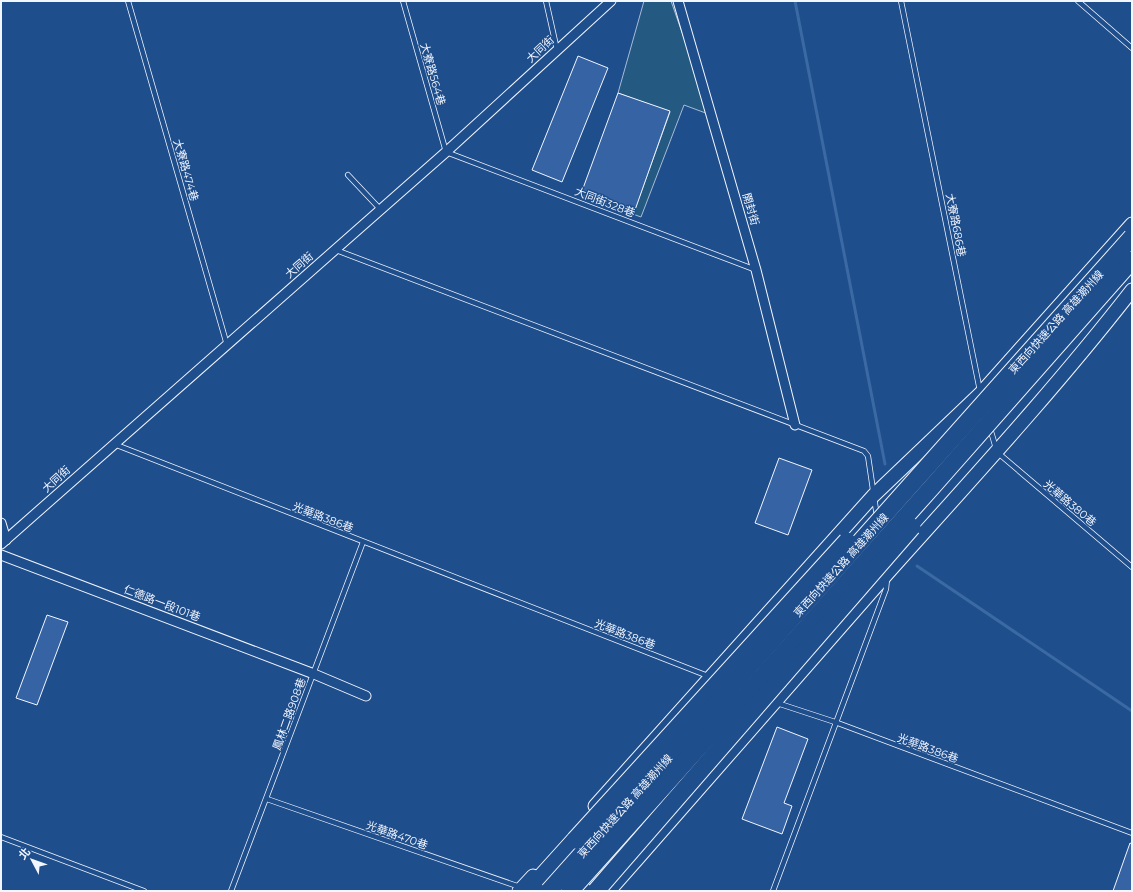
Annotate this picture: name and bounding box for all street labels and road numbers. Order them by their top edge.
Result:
street label: 大同街 [523,33,557,65]
street label: 大寮路564巷 [417,41,449,107]
street label: 大寮路474巷 [170,137,202,203]
street label: 大同街328巷 [573,184,637,220]
street label: 開封街 [740,191,762,227]
street label: 大寮路686巷 [943,192,969,258]
street label: 大同街 [282,249,316,281]
street label: 東西向快速公路 高雄潮州線 [1006,267,1106,377]
street label: 大同街 [39,463,73,495]
street label: 光華路380巷 [1041,477,1099,529]
street label: 光華路386巷 [291,499,355,535]
street label: 東西向快速公路 高雄潮州線 [791,510,891,620]
street label: 仁德路一段101巷 [122,582,202,624]
street label: 光華路386巷 [593,616,657,652]
street label: 鳳林二路908巷 [269,676,309,752]
street label: 光華路386巷 [896,730,960,766]
street label: 東西向快速公路 高雄潮州線 [575,751,675,861]
street label: 光華路470巷 [364,818,430,852]

